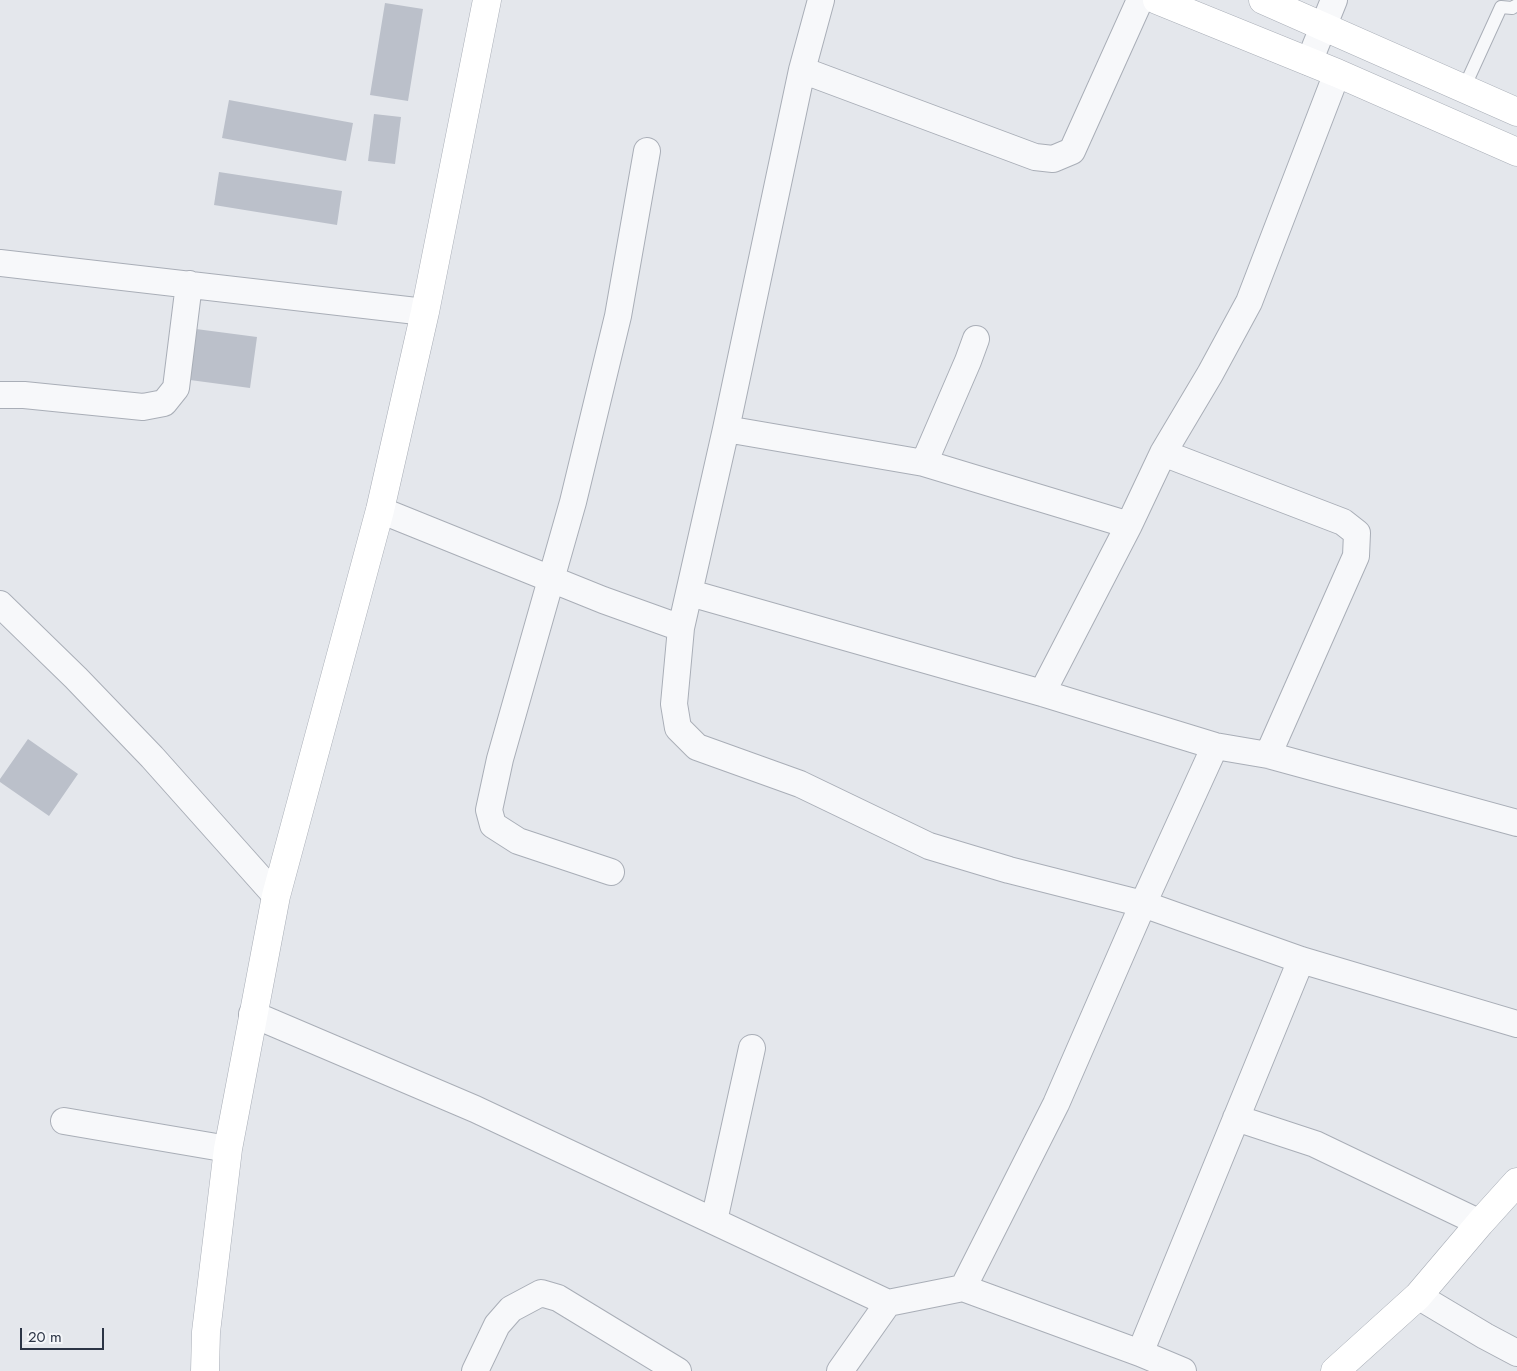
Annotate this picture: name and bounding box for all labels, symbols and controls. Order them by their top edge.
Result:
scale bar [22,1318,106,1350]
text: 20 m [28,1326,62,1348]

